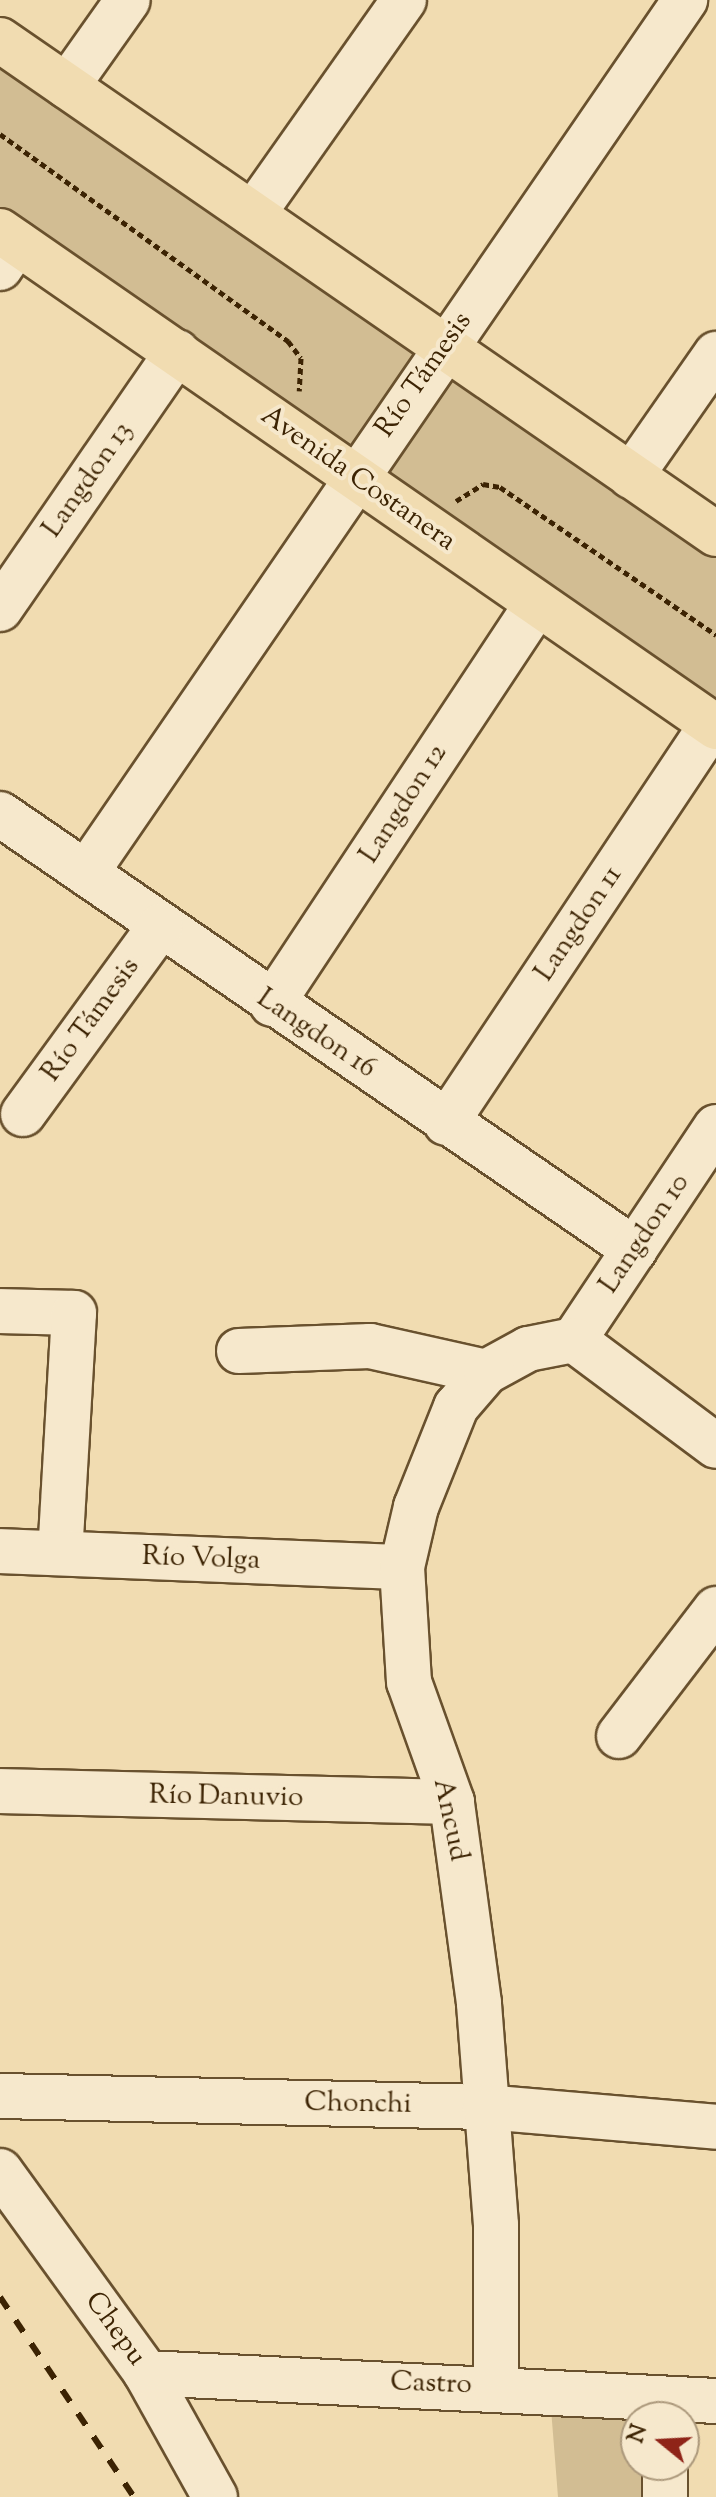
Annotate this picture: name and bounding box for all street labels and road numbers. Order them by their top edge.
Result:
street label: Río Támesis [369,306,479,444]
street label: Avenida Costanera [254,399,462,559]
street label: Langdon 13 [36,416,140,544]
street label: Langdon 12 [353,738,455,870]
street label: Langdon 11 [528,860,630,988]
street label: Río Támesis [35,951,147,1089]
street label: Langdon 16 [250,982,382,1086]
street label: Langdon 10 [593,1168,697,1300]
street label: Río Volga [141,1540,261,1578]
street label: Ancud [425,1776,475,1864]
street label: Río Danuvio [148,1779,304,1815]
street label: Chonchi [304,2086,412,2122]
street label: Chepu [77,2285,153,2373]
street label: Castro [390,2366,472,2402]

